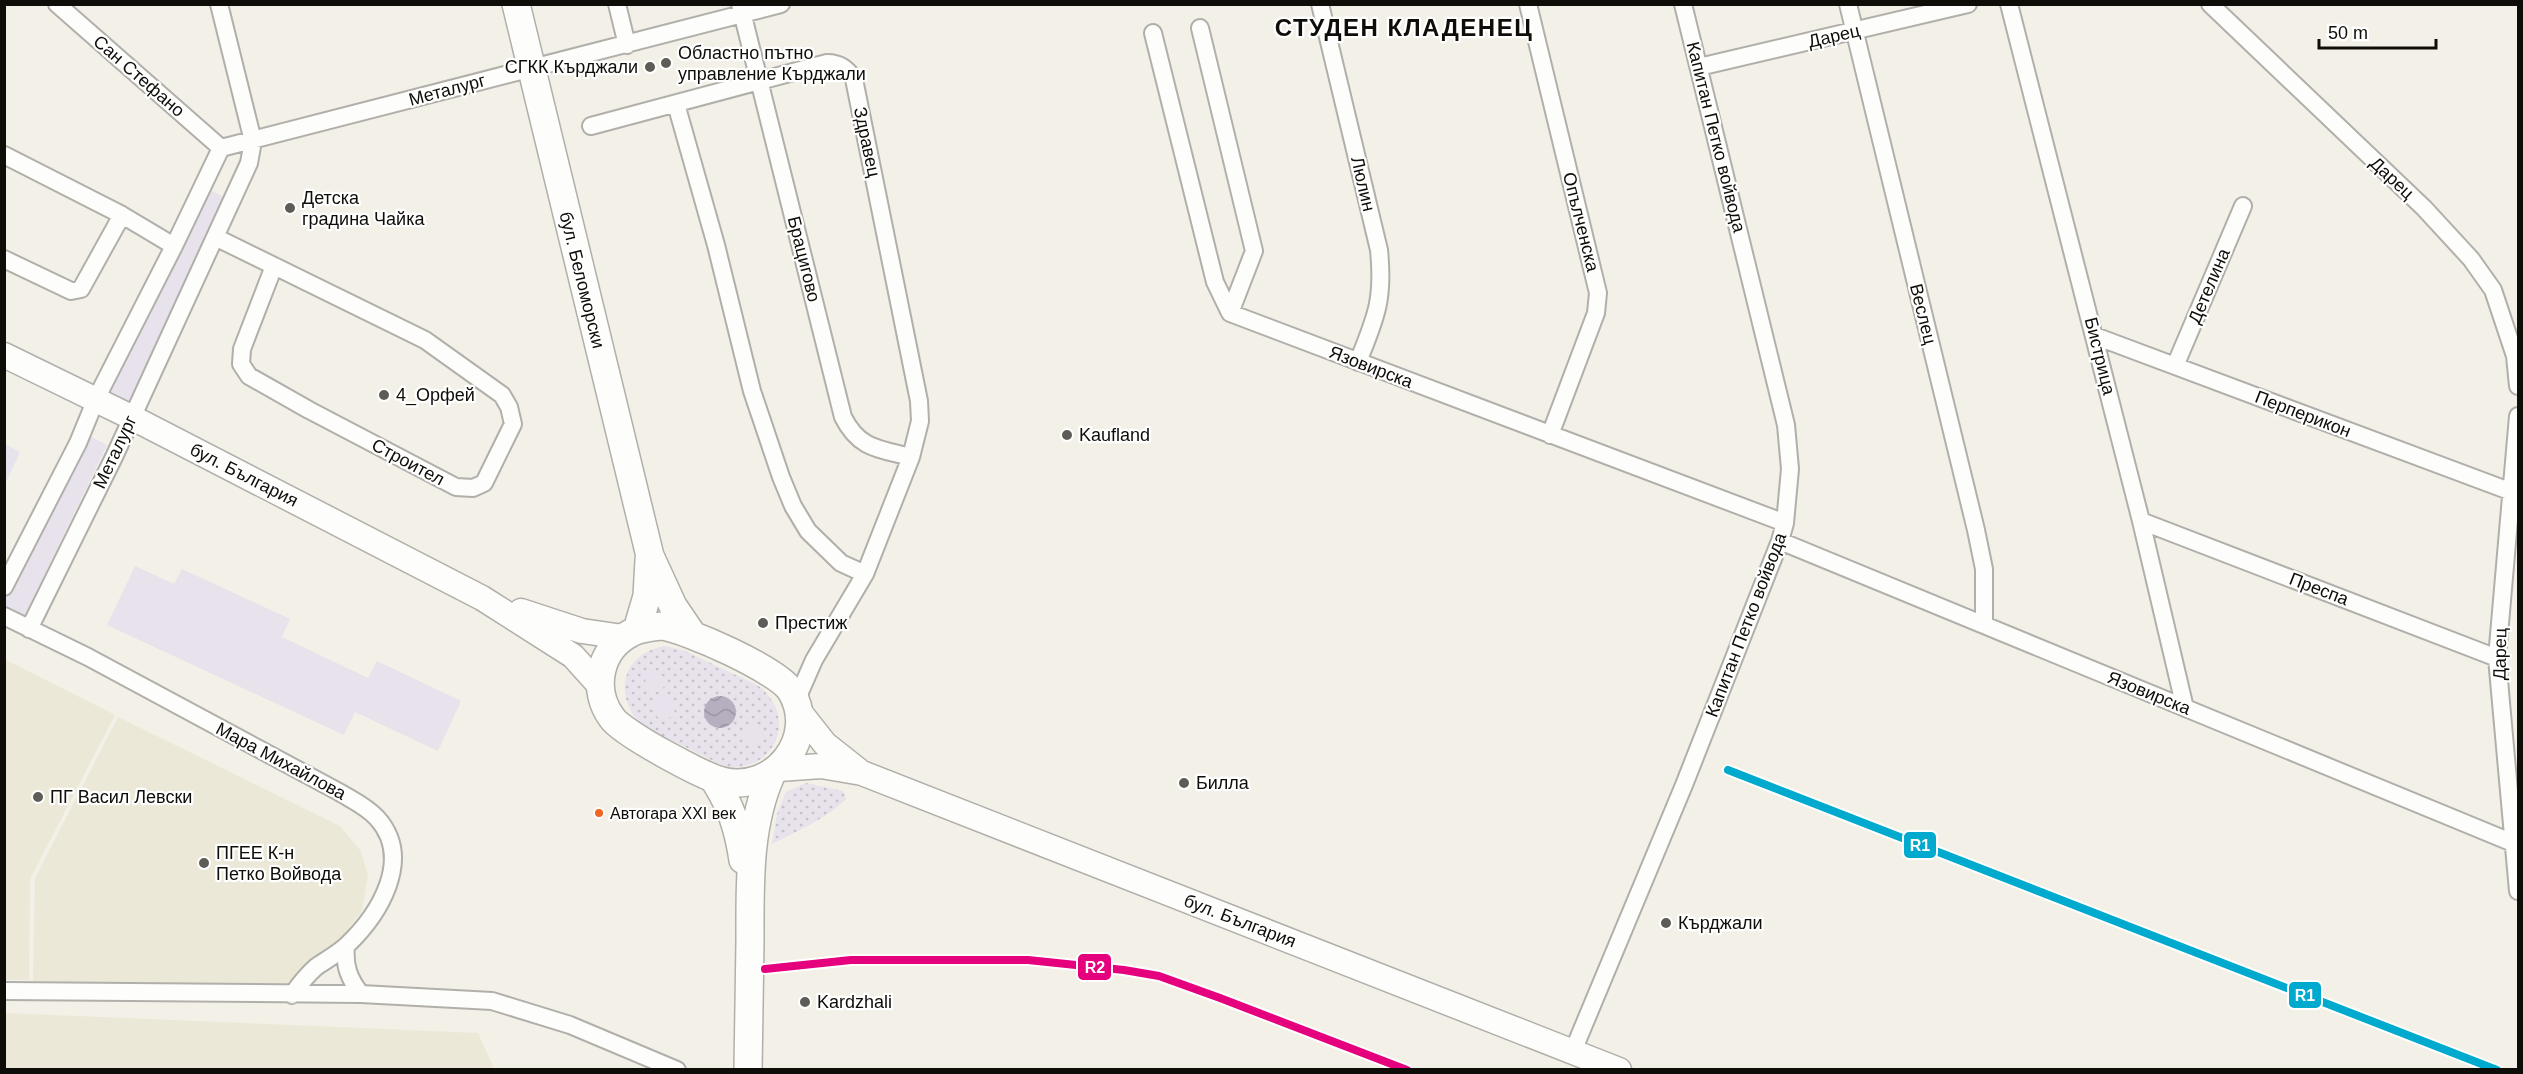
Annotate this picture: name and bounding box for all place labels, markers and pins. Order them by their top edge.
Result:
place label: Областно пътно управление Кърджали [678,43,866,84]
marker: Областно пътно управление Кърджали [659,56,673,70]
place label: СГКК Кърджали [505,57,638,77]
marker: СГКК Кърджали [643,60,657,74]
place label: Детска градина Чайка [302,188,425,229]
marker: Детска градина Чайка [283,201,297,215]
place label: 4_Орфей [396,385,475,406]
marker: 4_Орфей [377,388,391,402]
place label: Kaufland [1079,425,1150,445]
marker: Kaufland [1060,428,1074,442]
place label: Престиж [775,613,847,633]
marker: Престиж [756,616,770,630]
place label: Билла [1196,773,1250,793]
marker: Билла [1177,776,1191,790]
place label: ПГ Васил Левски [50,787,192,807]
marker: ПГ Васил Левски [31,790,45,804]
place label: Автогара XXI век [610,805,737,822]
marker: Автогара XXI век [593,807,605,819]
place label: ПГЕЕ К-н Петко Войвода [216,843,342,884]
marker: ПГЕЕ К-н Петко Войвода [197,856,211,870]
place label: Кърджали [1678,913,1762,933]
marker: Кърджали [1659,916,1673,930]
place label: Kardzhali [817,992,892,1012]
marker: Kardzhali [798,995,812,1009]

